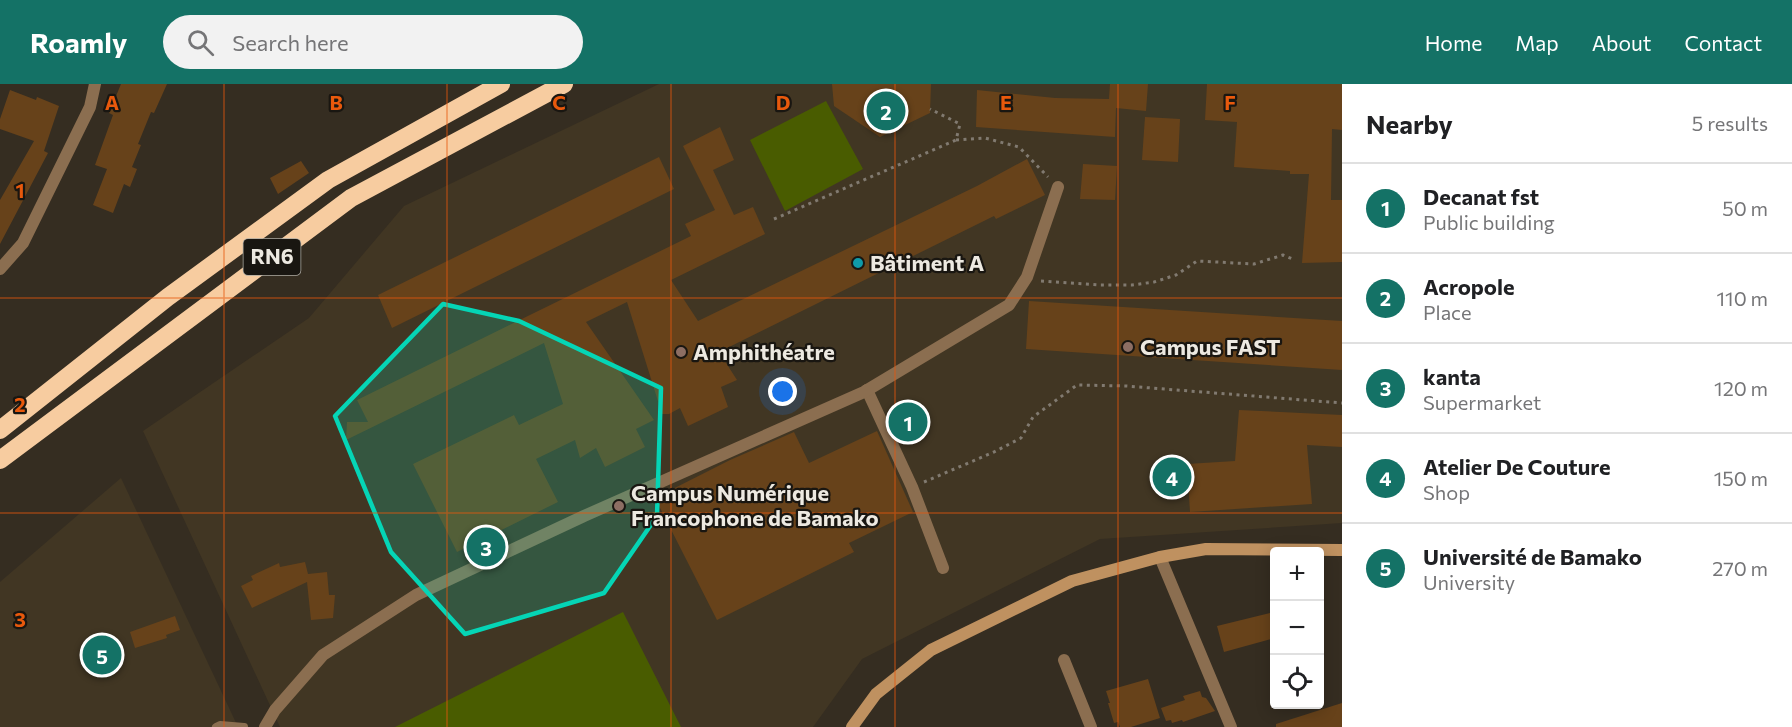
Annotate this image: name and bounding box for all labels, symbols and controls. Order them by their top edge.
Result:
search box [163,15,583,69]
text: Roamly [30,25,127,59]
icon: search [184,26,217,59]
text: Search here [232,29,349,56]
text: Home [1425,30,1482,55]
text: Map [1515,30,1559,55]
text: About [1592,30,1651,55]
text: Contact [1684,30,1762,55]
pin: 2 [866,88,906,134]
text: A [105,90,119,114]
text: B [329,90,343,114]
text: C [552,90,566,114]
text: D [776,90,790,114]
text: E [1000,90,1012,114]
text: F [1224,90,1236,114]
text: Nearby [1366,108,1453,139]
text: 5 results [1692,111,1768,135]
text: 1 [15,178,25,202]
text: Decanat fst [1423,183,1539,210]
text: 1 [1381,196,1390,220]
text: 50 m [1722,196,1768,220]
text: Public building [1423,210,1555,234]
road number: RN6 [244,239,300,275]
place label: Bâtiment A [870,249,984,276]
marker: Bâtiment A [851,256,865,270]
text: Acropole [1423,273,1515,300]
text: 2 [1380,286,1391,310]
text: 110 m [1717,286,1768,310]
text: Place [1423,300,1472,324]
place label: Campus FAST [1140,333,1281,360]
place label: Amphithéatre [693,338,835,365]
marker: Campus FAST [1121,340,1135,354]
marker: Amphithéatre [674,345,688,359]
text: kanta [1423,363,1481,390]
text: 3 [1380,376,1391,400]
text: 120 m [1714,376,1768,400]
your location [768,377,797,406]
text: Supermarket [1423,390,1541,414]
text: 2 [14,392,26,416]
pin: 1 [888,400,928,444]
text: Atelier De Couture [1423,453,1611,480]
pin: 4 [1152,454,1192,500]
text: 4 [1379,466,1392,490]
text: 150 m [1714,466,1768,490]
place label: Campus Numérique Francophone de Bamako [631,479,879,531]
text: Shop [1423,480,1470,504]
marker: Campus Numérique Francophone de Bamako [612,499,626,513]
pin: 3 [466,524,506,570]
text: Université de Bamako [1423,543,1642,570]
map controls [1270,547,1324,709]
button: + [1270,547,1324,601]
text: 5 [1380,556,1391,580]
text: 270 m [1712,556,1768,580]
text: University [1423,570,1515,594]
button: − [1270,601,1324,655]
text: 3 [14,607,26,631]
pin: 5 [82,632,122,678]
button: locate [1270,655,1324,709]

